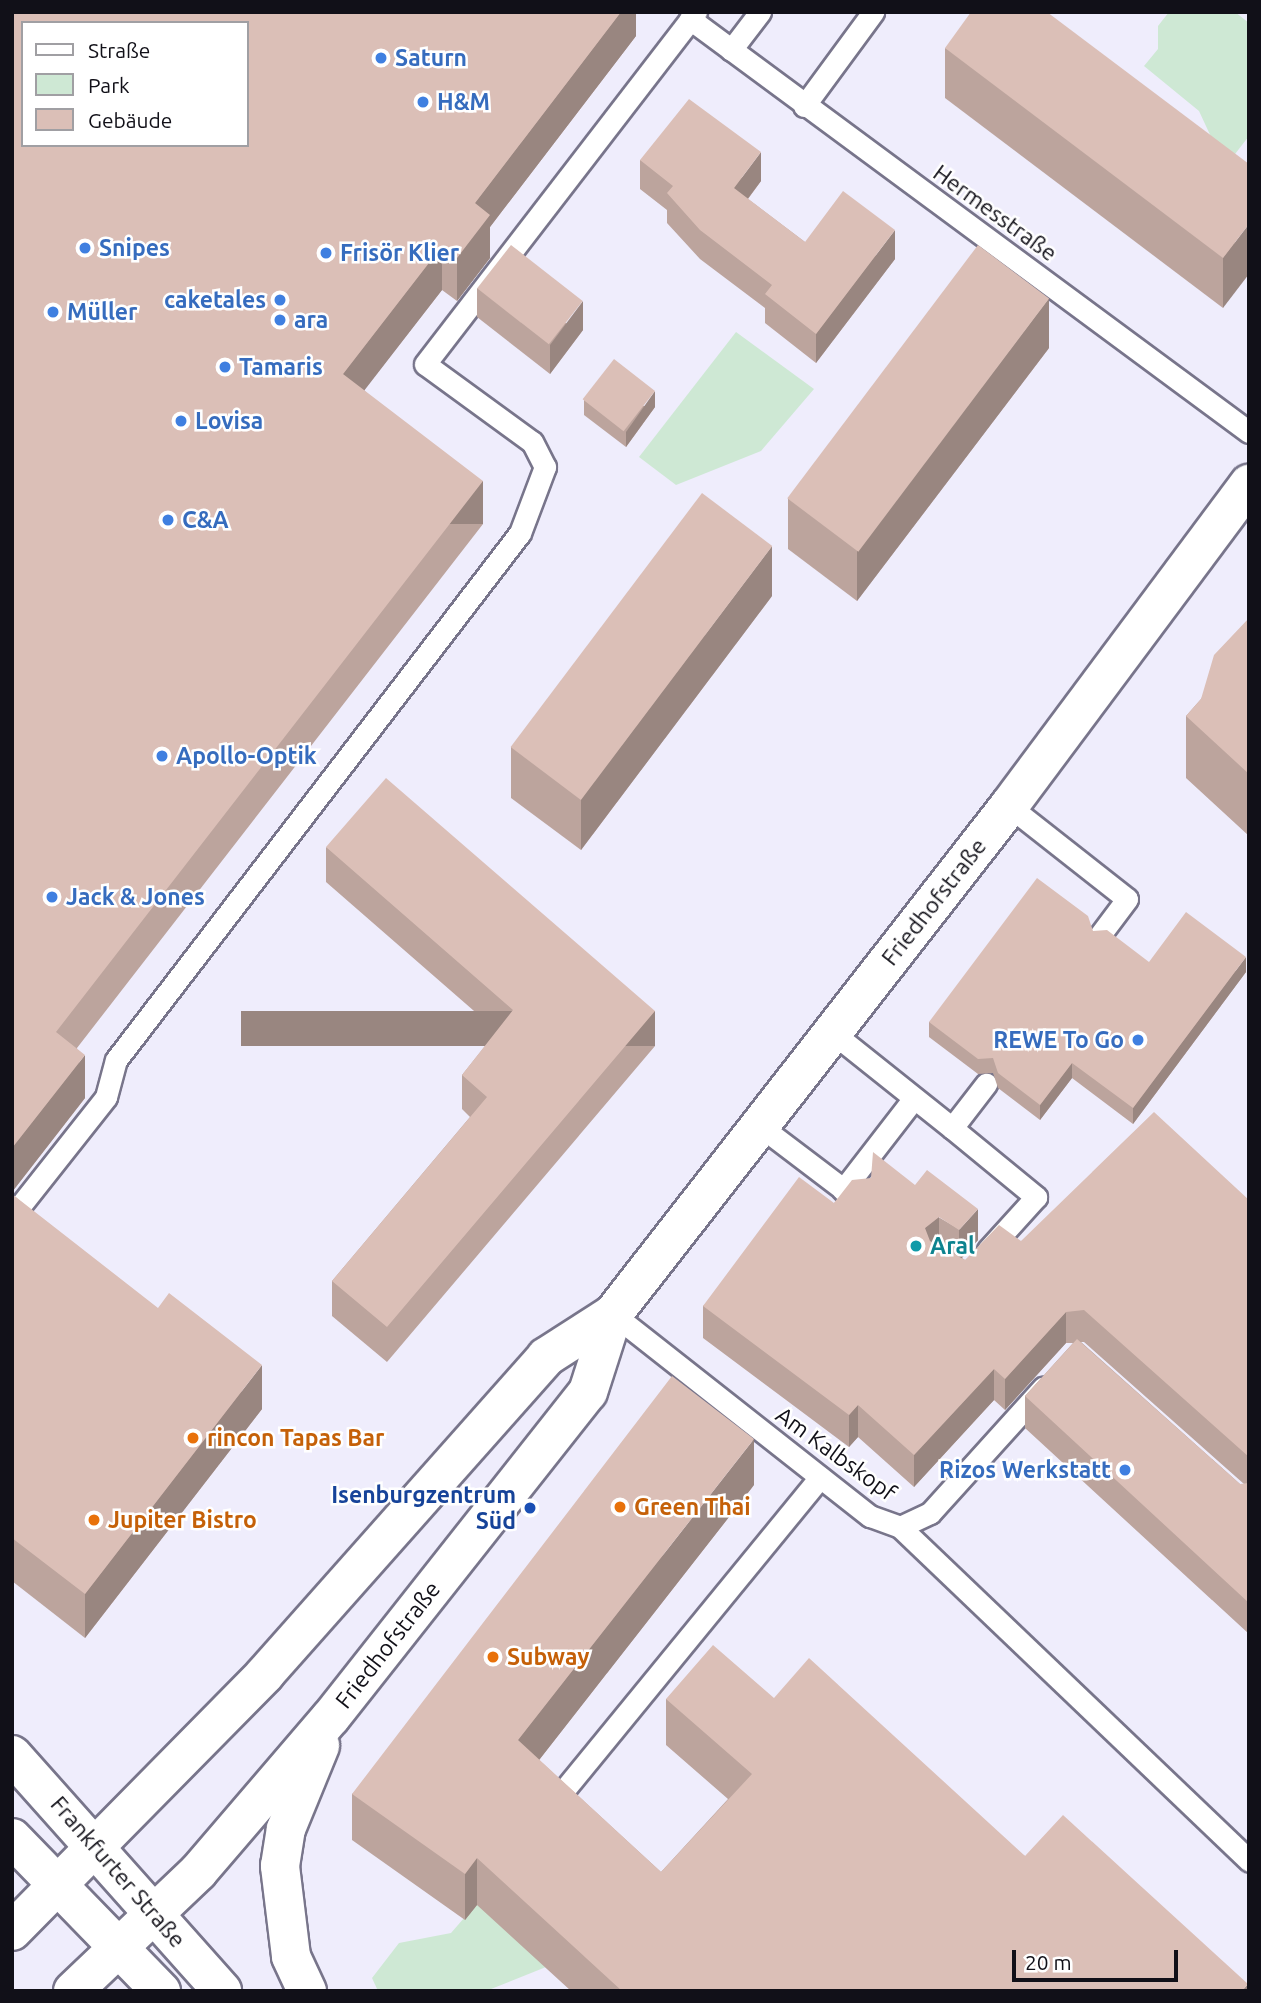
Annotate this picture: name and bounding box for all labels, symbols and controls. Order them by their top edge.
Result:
legend [21,21,248,147]
text: Straße [88,38,150,62]
place label: Saturn [395,44,467,72]
marker: Saturn [373,50,389,66]
text: Park [88,73,130,97]
place label: H&M [437,88,490,116]
marker: H&M [415,94,431,110]
text: Gebäude [88,108,172,132]
street label: Hermesstraße [928,159,1062,267]
place label: Snipes [99,234,170,262]
place label: Frisör Klier [340,239,459,267]
marker: Snipes [77,240,93,256]
marker: Frisör Klier [318,245,334,261]
place label: caketales [164,286,266,314]
marker: caketales [272,292,288,308]
place label: Müller [67,298,138,326]
marker: Müller [45,304,61,320]
place label: ara [294,306,328,334]
marker: ara [272,312,288,328]
place label: Tamaris [239,353,323,381]
marker: Tamaris [217,359,233,375]
place label: Lovisa [195,407,263,435]
marker: Lovisa [173,413,189,429]
place label: C&A [182,506,229,534]
marker: C&A [160,512,176,528]
place label: Apollo-Optik [176,742,317,770]
marker: Apollo-Optik [154,748,170,764]
street label: Friedhofstraße [876,833,992,971]
place label: Jack & Jones [66,883,205,911]
marker: Jack & Jones [44,889,60,905]
place label: REWE To Go [993,1026,1124,1054]
marker: REWE To Go [1130,1032,1146,1048]
place label: Aral [930,1232,975,1260]
marker: Aral [908,1238,924,1254]
street label: Am Kalbskopf [770,1401,902,1507]
place label: rincon Tapas Bar [207,1424,384,1452]
marker: rincon Tapas Bar [185,1430,201,1446]
place label: Rizos Werkstatt [939,1456,1111,1484]
marker: Rizos Werkstatt [1117,1462,1133,1478]
place label: Isenburgzentrum Süd [331,1481,516,1535]
place label: Green Thai [634,1493,751,1521]
marker: Green Thai [612,1499,628,1515]
marker: Isenburgzentrum Süd [522,1500,538,1516]
place label: Jupiter Bistro [108,1506,257,1534]
marker: Jupiter Bistro [86,1512,102,1528]
street label: Friedhofstraße [330,1576,446,1714]
place label: Subway [507,1643,589,1671]
marker: Subway [485,1649,501,1665]
street label: Frankfurter Straße [45,1791,191,1953]
scale bar [1016,1937,1182,1981]
text: 20 m [1025,1950,1072,1974]

